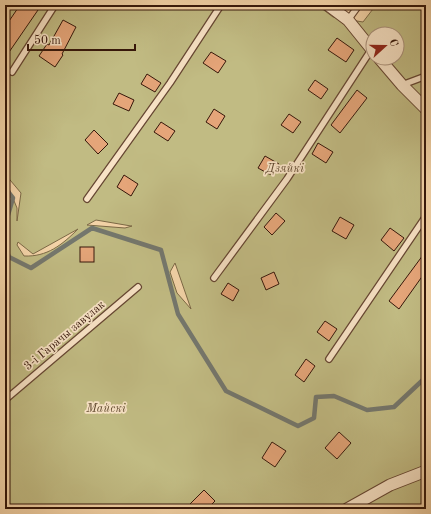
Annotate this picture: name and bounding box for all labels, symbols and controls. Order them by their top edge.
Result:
scale bar [28,26,135,52]
north arrow [365,26,405,66]
text: 50 m [34,34,61,47]
text: С [386,38,399,48]
park label: Дзяйкі [264,163,304,175]
street label: 3-і Гарачы завулак [21,298,107,373]
park label: Майскі [85,403,126,415]

